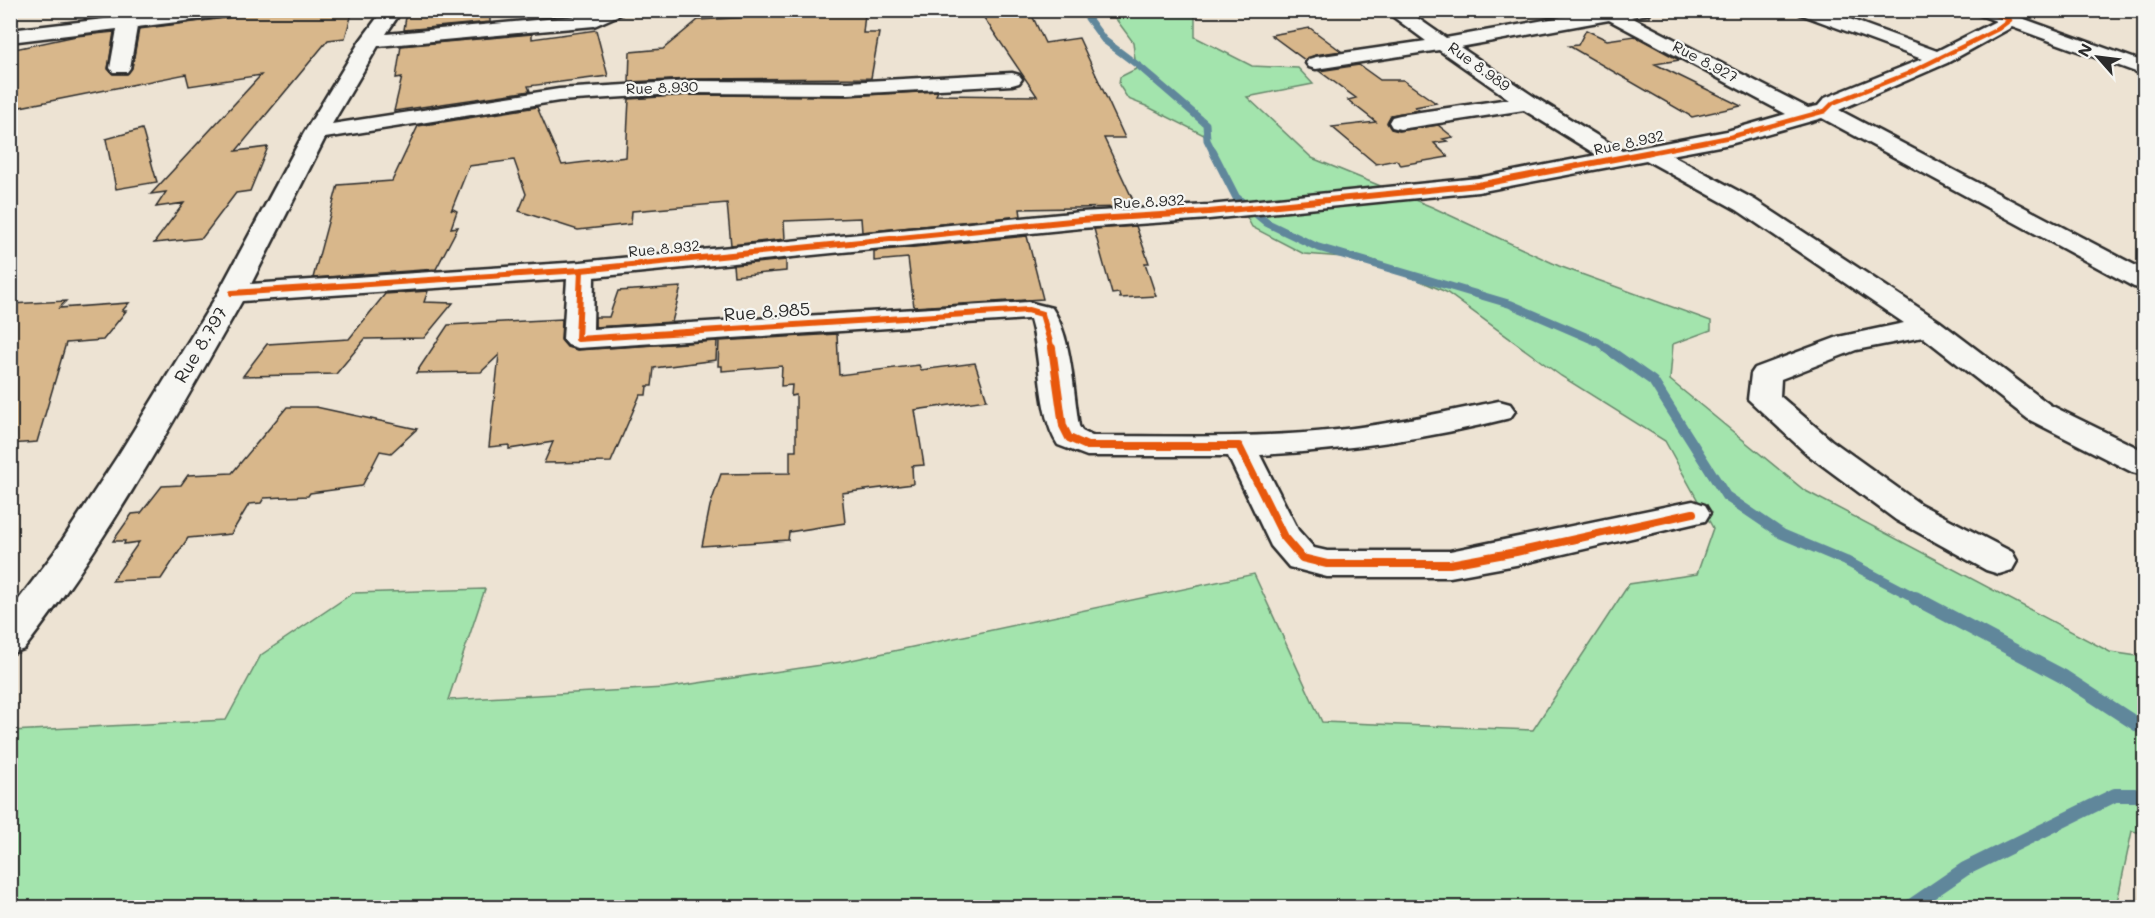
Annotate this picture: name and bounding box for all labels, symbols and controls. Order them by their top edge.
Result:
north arrow [2068,27,2128,87]
street label: Rue 8.927 [1669,36,1742,87]
street label: Rue 8.989 [1444,37,1515,96]
text: N [2072,39,2096,60]
street label: Rue 8.930 [625,76,698,98]
street label: Rue 8.932 [1592,125,1666,159]
street label: Rue 8.932 [1113,189,1185,213]
street label: Rue 8.932 [627,235,700,261]
street label: Rue 8.985 [723,296,811,326]
street label: Rue 8.797 [168,302,232,387]

